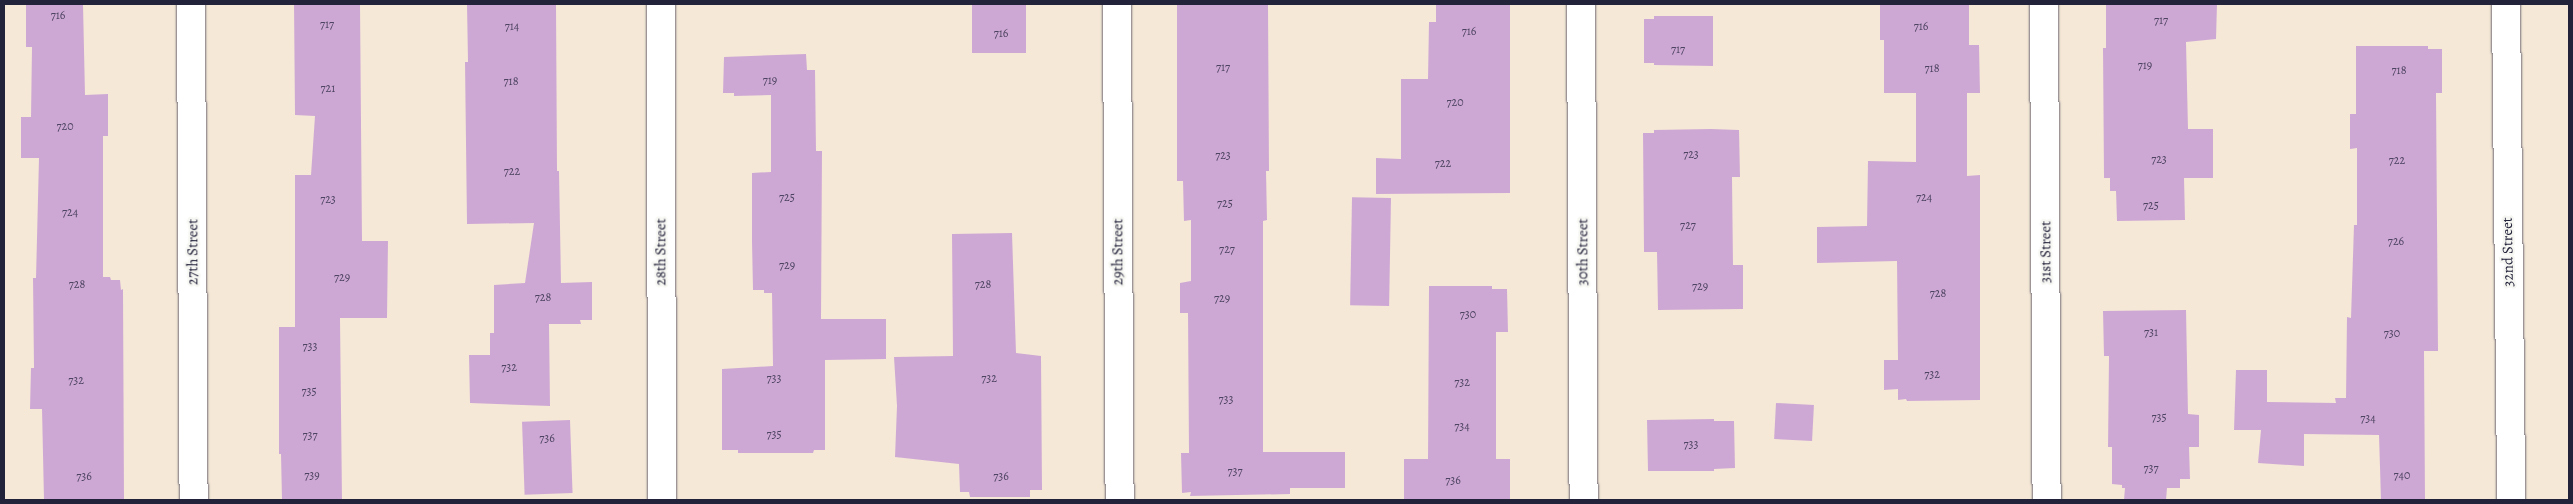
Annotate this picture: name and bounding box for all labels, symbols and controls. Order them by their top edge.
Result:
house number: 716 [51,9,65,23]
house number: 717 [2154,14,2168,28]
house number: 717 [320,18,334,32]
house number: 714 [505,20,519,34]
house number: 716 [1914,20,1928,34]
house number: 716 [1462,25,1476,39]
house number: 716 [994,27,1008,41]
house number: 717 [1671,43,1685,57]
house number: 719 [2138,59,2152,73]
house number: 717 [1216,61,1230,75]
house number: 718 [1925,62,1939,76]
house number: 718 [2392,64,2406,78]
house number: 719 [763,74,777,88]
house number: 718 [504,75,518,89]
house number: 721 [321,82,335,96]
house number: 720 [1446,96,1464,110]
house number: 720 [56,120,74,134]
house number: 723 [1683,148,1699,162]
house number: 723 [1215,149,1231,163]
house number: 723 [2151,153,2167,167]
house number: 722 [2389,154,2405,168]
house number: 722 [1435,157,1451,171]
house number: 722 [504,165,520,179]
house number: 725 [779,191,795,205]
house number: 724 [1916,191,1932,205]
house number: 723 [320,193,336,207]
house number: 725 [1217,197,1233,211]
house number: 725 [2143,199,2159,213]
house number: 724 [62,206,78,220]
street label: 32nd Street [2498,217,2518,287]
street label: 28th Street [652,218,670,286]
street label: 30th Street [1574,218,1592,286]
street label: 27th Street [184,219,202,285]
street label: 29th Street [1109,219,1127,285]
house number: 727 [1680,219,1696,233]
street label: 31st Street [2037,221,2055,283]
house number: 726 [2388,235,2404,249]
house number: 727 [1219,243,1235,257]
house number: 729 [779,259,795,273]
house number: 729 [334,271,350,285]
house number: 728 [69,278,85,292]
house number: 728 [975,278,991,292]
house number: 729 [1692,280,1708,294]
house number: 728 [1930,287,1946,301]
house number: 728 [535,291,551,305]
house number: 729 [1214,292,1230,306]
house number: 730 [1460,308,1476,322]
house number: 731 [2144,326,2158,340]
house number: 730 [2384,327,2400,341]
house number: 733 [302,340,318,354]
house number: 732 [501,361,517,375]
house number: 732 [1924,368,1940,382]
house number: 733 [766,372,782,386]
house number: 732 [981,372,997,386]
house number: 732 [68,374,84,388]
house number: 732 [1454,376,1470,390]
house number: 735 [301,385,317,399]
house number: 733 [1218,393,1234,407]
house number: 735 [2151,411,2167,425]
house number: 734 [2360,412,2376,426]
house number: 734 [1454,420,1470,434]
house number: 735 [766,428,782,442]
house number: 737 [302,429,318,443]
house number: 736 [539,432,555,446]
house number: 733 [1683,438,1699,452]
house number: 737 [2143,462,2159,476]
house number: 737 [1227,465,1243,479]
house number: 739 [304,469,320,483]
house number: 740 [2394,469,2410,483]
house number: 736 [76,470,92,484]
house number: 736 [993,470,1009,484]
house number: 736 [1445,474,1461,488]

